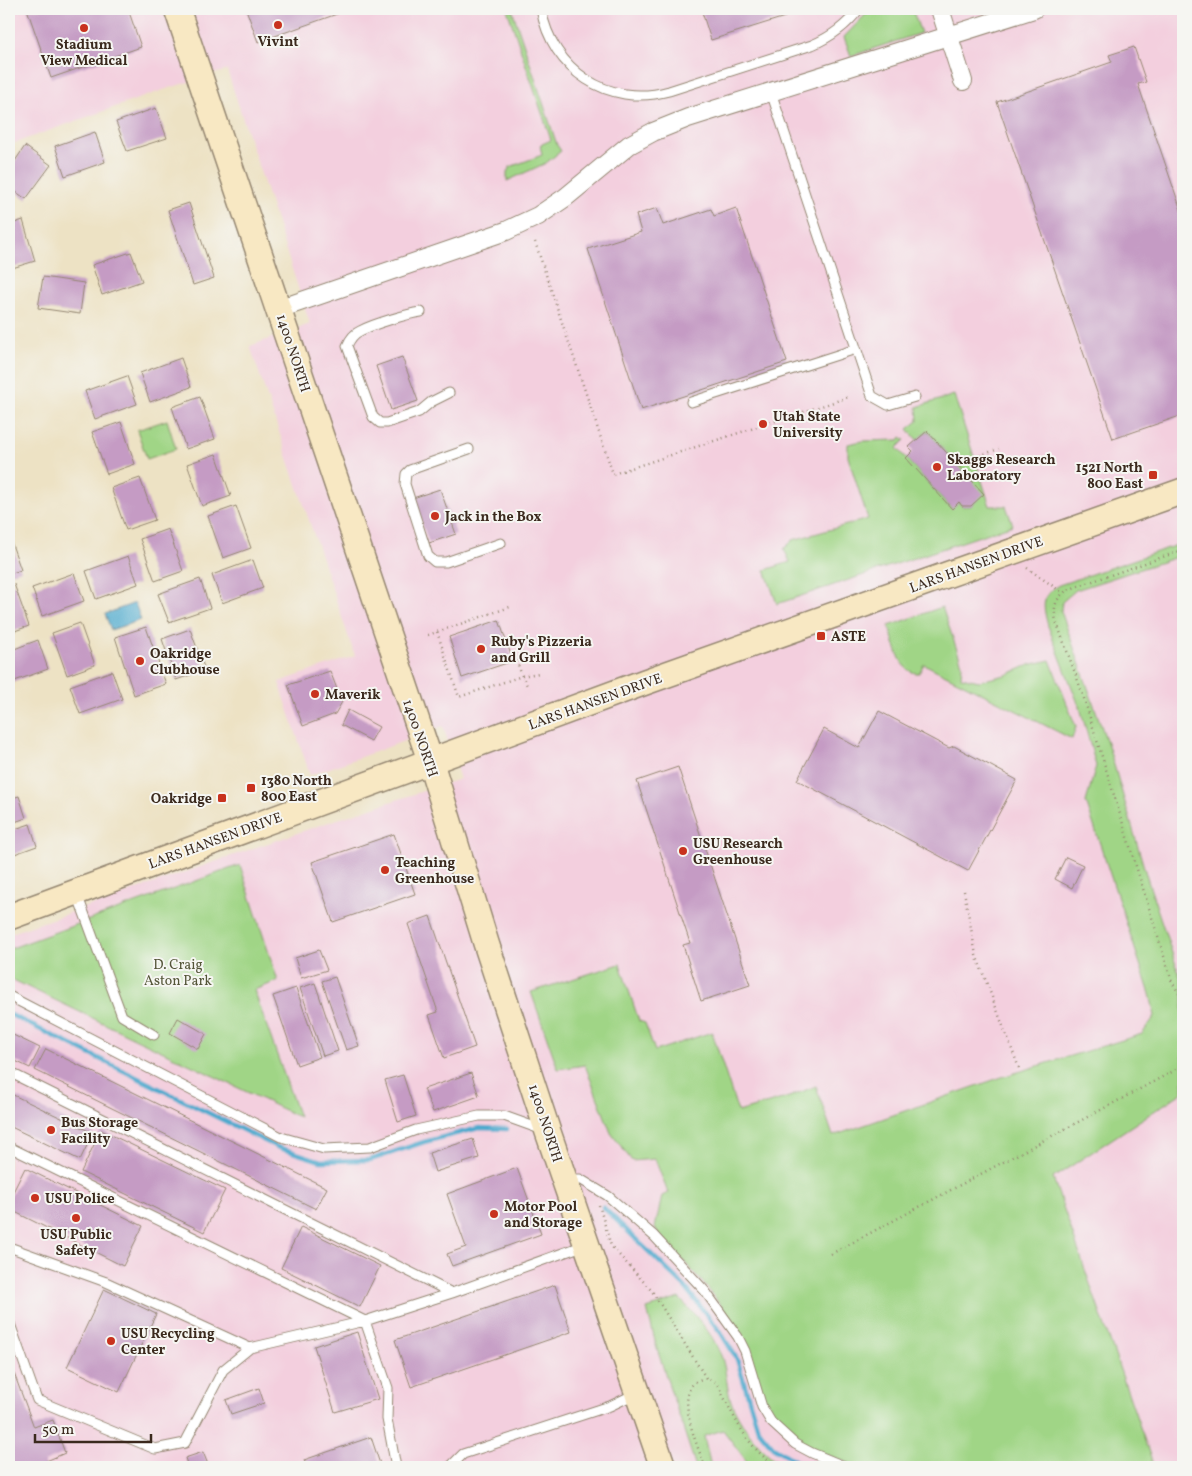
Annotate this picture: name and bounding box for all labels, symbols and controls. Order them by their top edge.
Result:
marker: Vivint [272,19,284,31]
marker: Stadium View Medical [78,22,90,34]
place label: Vivint [257,33,299,52]
place label: Stadium View Medical [40,36,128,71]
street label: 1400 NORTH [271,312,314,395]
place label: Utah State University [773,408,843,443]
marker: Utah State University [757,418,769,430]
place label: Skaggs Research Laboratory [947,451,1056,486]
place label: 1521 North 800 East [1076,459,1143,494]
marker: Skaggs Research Laboratory [931,461,943,473]
marker: 1521 North 800 East [1147,469,1159,481]
place label: Jack in the Box [444,508,542,527]
marker: Jack in the Box [429,510,441,522]
street label: LARS HANSEN DRIVE [907,532,1046,598]
place label: ASTE [831,628,866,647]
marker: ASTE [815,630,827,642]
place label: Ruby's Pizzeria and Grill [491,633,592,668]
marker: Ruby's Pizzeria and Grill [475,643,487,655]
place label: Oakridge Clubhouse [150,645,220,680]
marker: Oakridge Clubhouse [134,655,146,667]
street label: LARS HANSEN DRIVE [526,669,665,735]
place label: Maverik [325,686,381,705]
marker: Maverik [309,688,321,700]
street label: 1400 NORTH [397,697,442,780]
place label: 1380 North 800 East [261,772,332,807]
marker: 1380 North 800 East [245,782,257,794]
place label: Oakridge [151,790,212,809]
marker: Oakridge [216,792,228,804]
street label: LARS HANSEN DRIVE [146,808,285,874]
place label: USU Research Greenhouse [693,835,783,870]
marker: USU Research Greenhouse [677,845,689,857]
place label: Teaching Greenhouse [395,854,474,889]
marker: Teaching Greenhouse [379,864,391,876]
park label: D. Craig Aston Park [144,956,212,991]
street label: 1400 NORTH [523,1082,566,1165]
place label: Bus Storage Facility [61,1114,138,1149]
marker: Bus Storage Facility [45,1124,57,1136]
place label: USU Police [45,1190,115,1209]
marker: USU Police [29,1192,41,1204]
place label: Motor Pool and Storage [504,1198,582,1233]
marker: Motor Pool and Storage [488,1208,500,1220]
marker: USU Public Safety [70,1212,82,1224]
place label: USU Public Safety [40,1226,112,1261]
place label: USU Recycling Center [121,1325,215,1360]
marker: USU Recycling Center [105,1335,117,1347]
scale bar [35,1411,151,1443]
text: 50 m [42,1420,74,1441]

